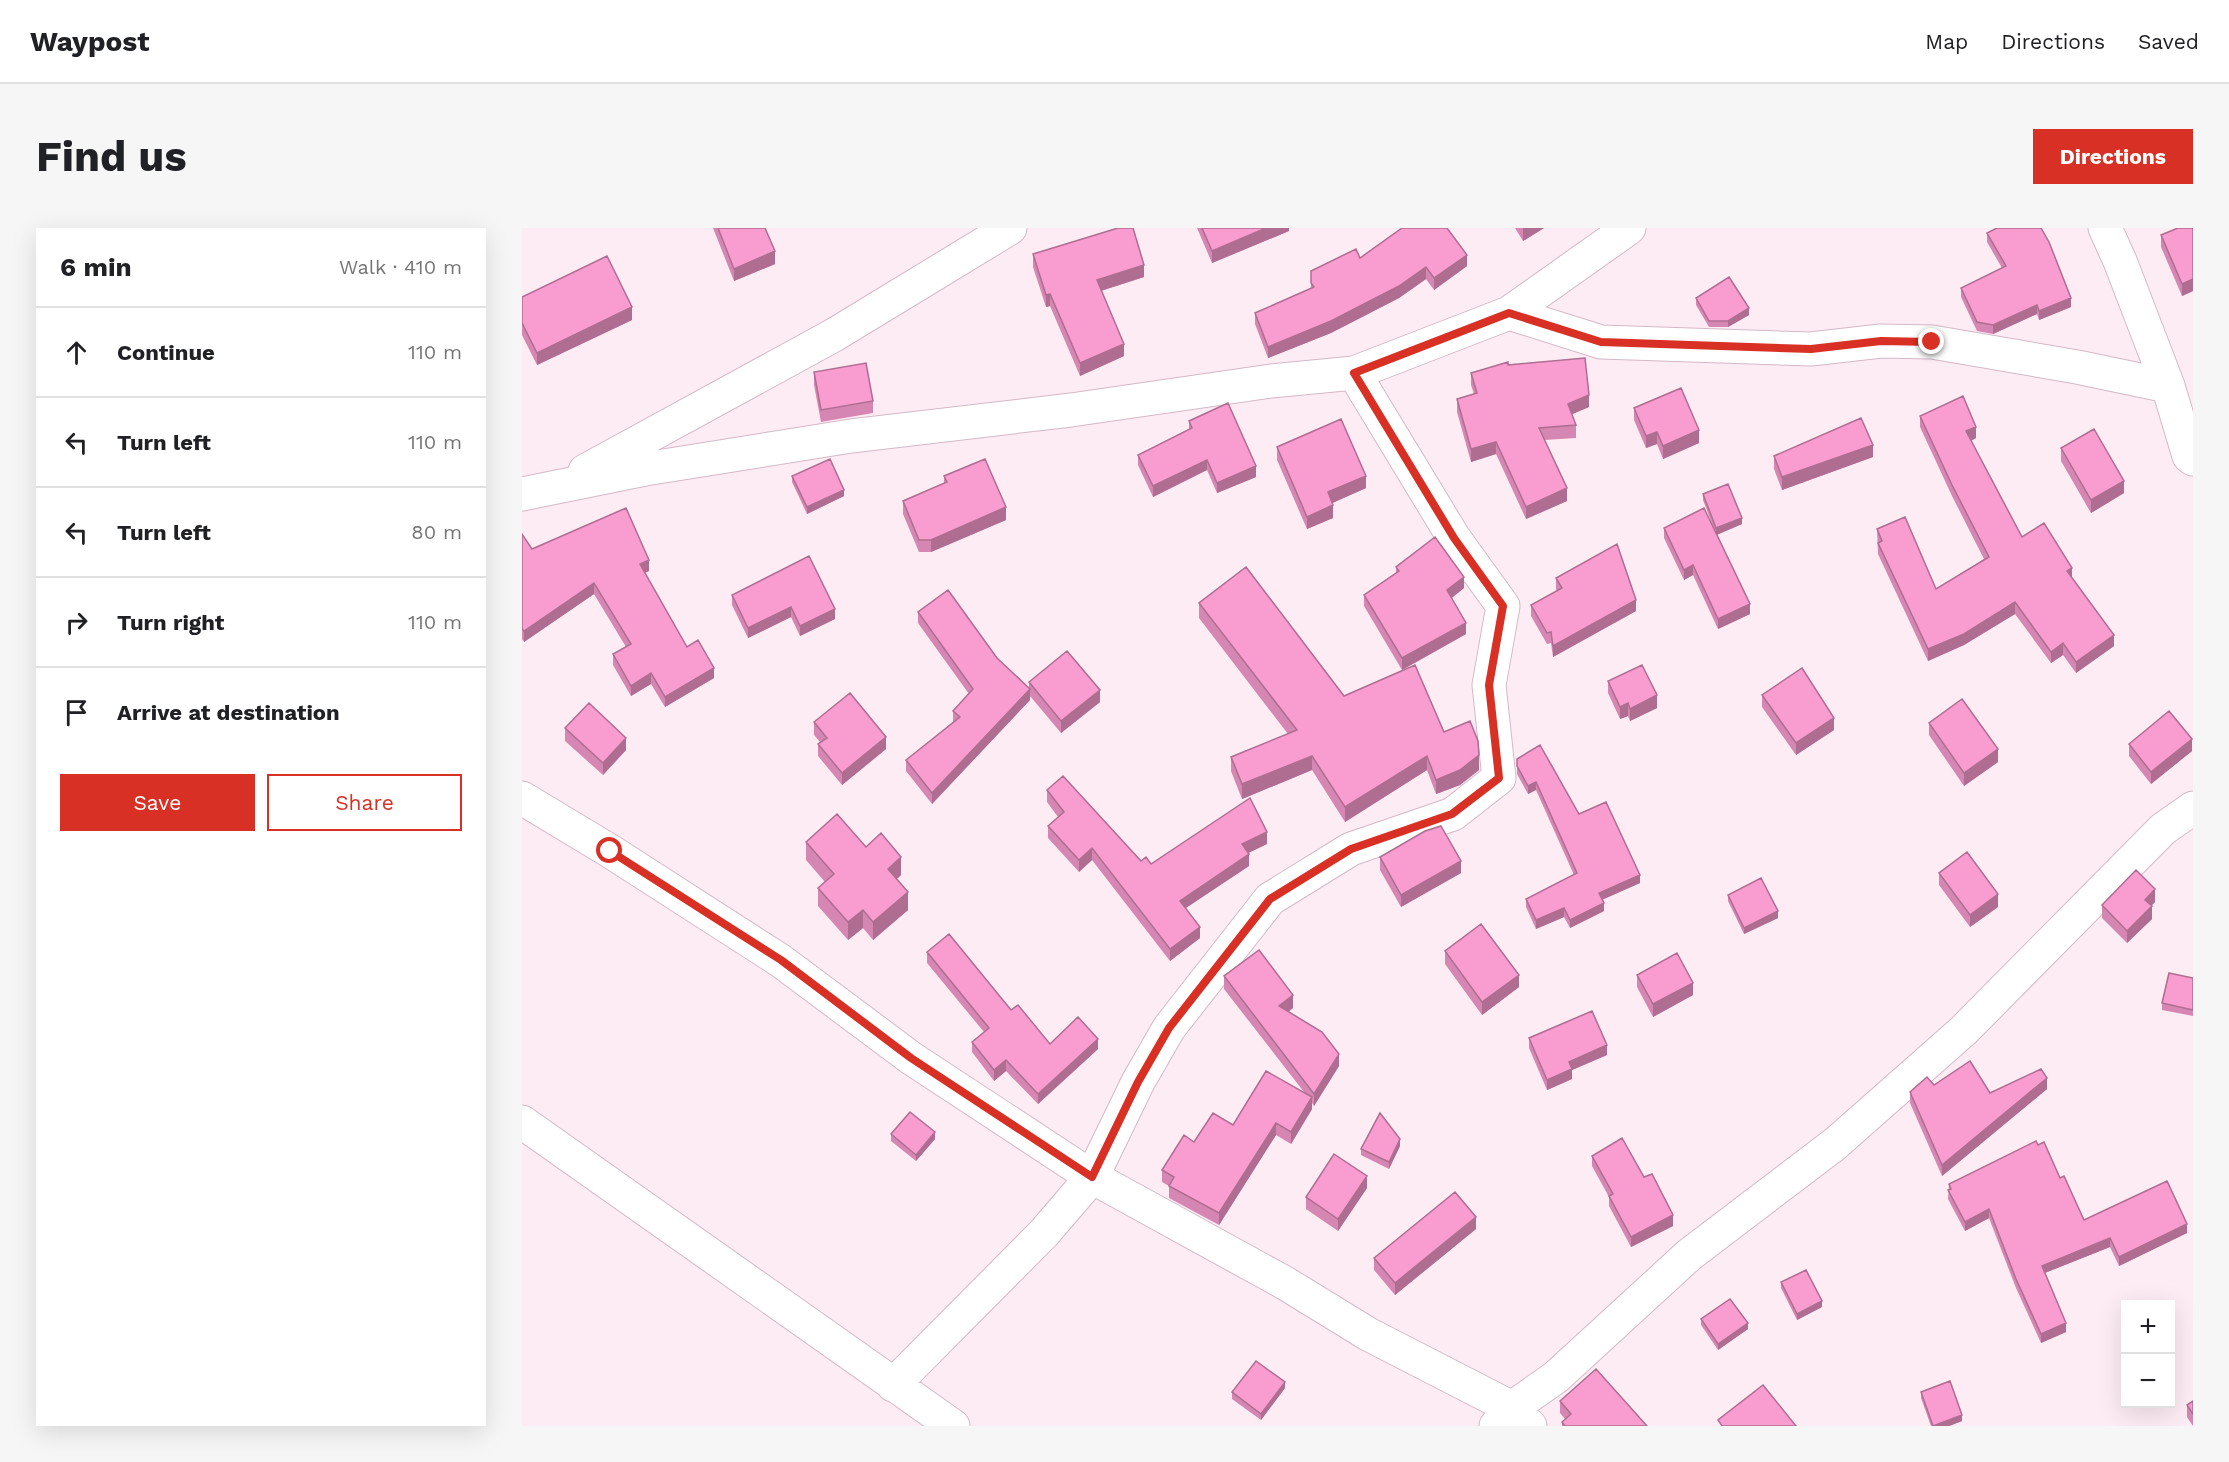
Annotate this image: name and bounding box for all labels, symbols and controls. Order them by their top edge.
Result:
text: Waypost [30,25,149,58]
text: Map [1925,29,1968,54]
text: Directions [2001,29,2105,54]
text: Saved [2138,29,2199,54]
button: Directions [2033,129,2193,184]
text: Find us [36,132,187,181]
text: 6 min [60,252,132,282]
text: Walk · 410 m [339,255,462,279]
route end [1918,328,1944,354]
icon: ahead [60,336,93,369]
text: Continue [117,340,215,365]
text: 110 m [408,340,462,364]
icon: left [60,426,93,459]
text: Turn left [117,430,211,455]
text: 110 m [408,430,462,454]
icon: left [60,516,93,549]
text: Turn left [117,520,211,545]
text: 80 m [411,520,462,544]
icon: right [60,606,93,639]
text: Turn right [117,610,224,635]
text: 110 m [408,610,462,634]
icon: arrive [60,696,93,729]
text: Arrive at destination [117,700,340,725]
button: Save [60,774,255,831]
button: Share [267,774,462,831]
route start [596,837,622,863]
map controls [2121,1300,2175,1408]
button: + [2121,1300,2175,1354]
button: − [2121,1354,2175,1408]

